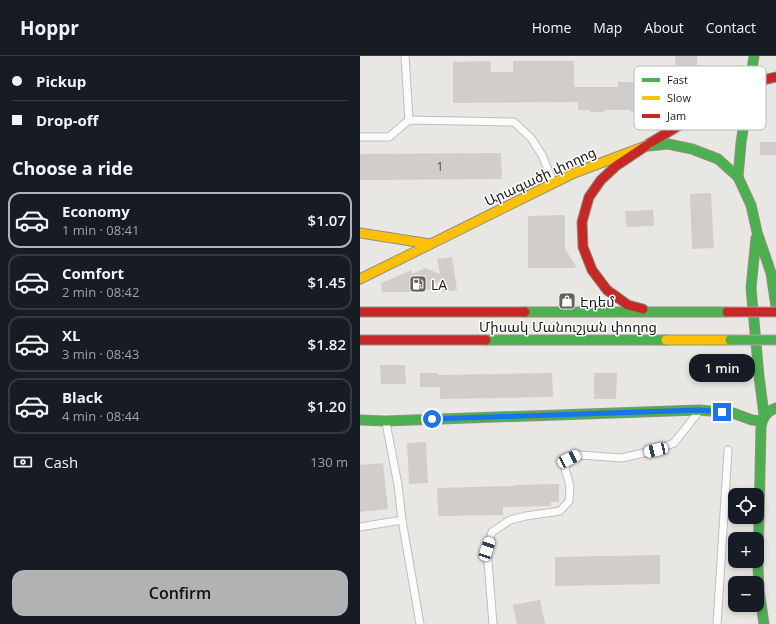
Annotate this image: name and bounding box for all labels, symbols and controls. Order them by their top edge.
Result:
text: Hoppr [20,15,79,41]
text: Home [532,18,571,37]
text: Map [593,18,622,37]
text: About [644,18,684,37]
text: Contact [706,18,756,37]
legend [634,66,766,130]
text: Pickup [36,71,86,91]
text: Fast [667,72,688,87]
text: Slow [667,90,691,105]
text: Jam [666,108,686,123]
text: Drop-off [36,110,98,130]
street label: Արագածի փողոց [481,142,599,210]
text: Choose a ride [12,156,133,180]
house number: 1 [437,158,443,175]
text: Economy [62,201,130,221]
icon: car [14,202,50,238]
text: $1.07 [308,210,346,230]
text: 1 min · 08:41 [62,221,139,239]
text: Comfort [62,263,124,283]
icon: car [14,264,50,300]
text: $1.45 [308,272,346,292]
fuel station icon: LA [408,274,428,294]
place label: LA [431,275,447,294]
text: 2 min · 08:42 [62,283,139,301]
shop icon: Էդեմ [557,291,577,311]
place label: Էդեմ [580,292,615,311]
street label: Միսակ Մանուշյան փողոց [479,317,657,336]
text: XL [62,325,80,345]
icon: car [14,326,50,362]
text: $1.82 [308,334,346,354]
text: 3 min · 08:43 [62,345,139,363]
callout: 1 min [689,354,755,382]
text: 1 min [704,359,740,377]
text: Black [62,387,103,407]
icon: car [14,388,50,424]
text: $1.20 [308,396,346,416]
route end [713,403,731,421]
text: 4 min · 08:44 [62,407,139,425]
route start [423,410,441,428]
car [643,441,669,459]
car [556,448,582,470]
icon: cash [12,451,34,473]
text: Cash [44,452,78,472]
text: 130 m [310,453,348,471]
map controls [728,488,764,612]
button: locate [728,488,764,524]
button: + [728,532,764,568]
car [478,536,496,562]
button: Confirm [12,570,348,616]
button: − [728,576,764,612]

